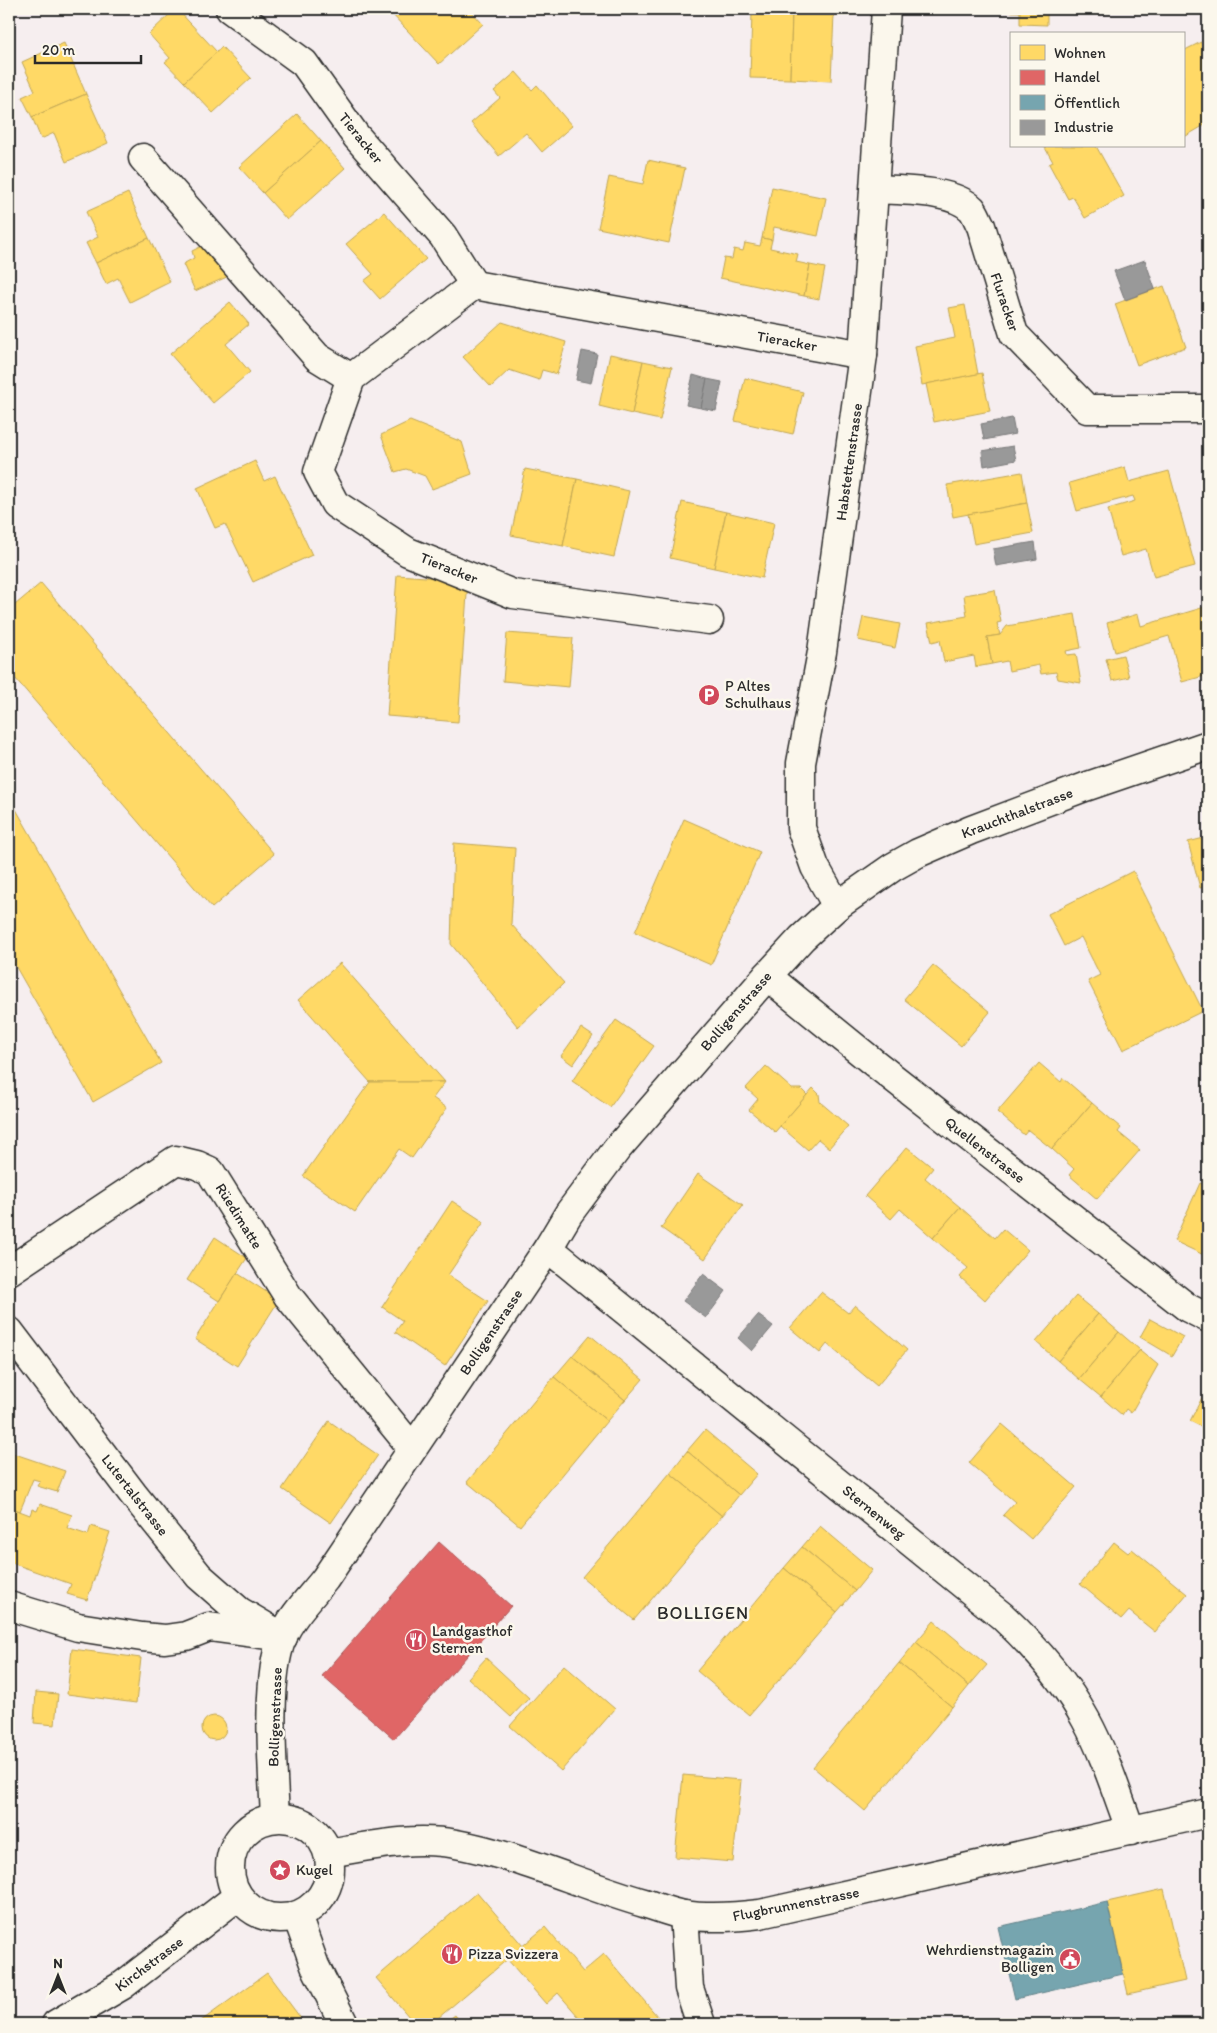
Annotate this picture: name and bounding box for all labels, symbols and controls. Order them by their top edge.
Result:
scale bar [35,32,141,64]
legend [1010,32,1184,148]
text: 20 m [42,41,76,59]
text: Wohnen [1054,44,1106,62]
text: Handel [1054,68,1101,86]
text: Öffentlich [1054,94,1120,112]
street label: Tieracker [335,109,387,167]
text: Industrie [1054,118,1114,136]
street label: Fluracker [987,270,1024,334]
street label: Tieracker [755,327,819,355]
street label: Habstettenstrasse [832,402,866,522]
street label: Tieracker [417,548,481,588]
place label: P Altes Schulhaus [725,677,791,712]
parking icon: P Altes Schulhaus [697,683,721,707]
street label: Krauchthalstrasse [959,783,1075,843]
street label: Bolligenstrasse [696,967,776,1055]
street label: Quellenstrasse [941,1113,1029,1187]
street label: Rüedimatte [212,1180,266,1252]
street label: Bolligenstrasse [456,1286,526,1378]
street label: Lutertalstrasse [98,1451,172,1539]
street label: Sternenweg [839,1481,909,1543]
district label: BOLLIGEN [657,1602,749,1624]
place label: Landgasthof Sternen [432,1622,513,1657]
restaurant icon: Landgasthof Sternen [404,1628,428,1652]
street label: Bolligenstrasse [264,1667,286,1767]
place icon: Kugel [268,1858,292,1882]
place label: Kugel [296,1861,333,1879]
street label: Flugbrunnenstrasse [731,1883,861,1925]
street label: Kirchstrasse [111,1933,187,1995]
place label: Wehrdienstmagazin Bolligen [926,1941,1055,1976]
restaurant icon: Pizza Svizzera [440,1942,464,1966]
place label: Pizza Svizzera [468,1945,559,1963]
public building icon: Wehrdienstmagazin Bolligen [1058,1947,1082,1971]
north arrow [32,1950,82,2000]
text: N [53,1955,63,1972]

